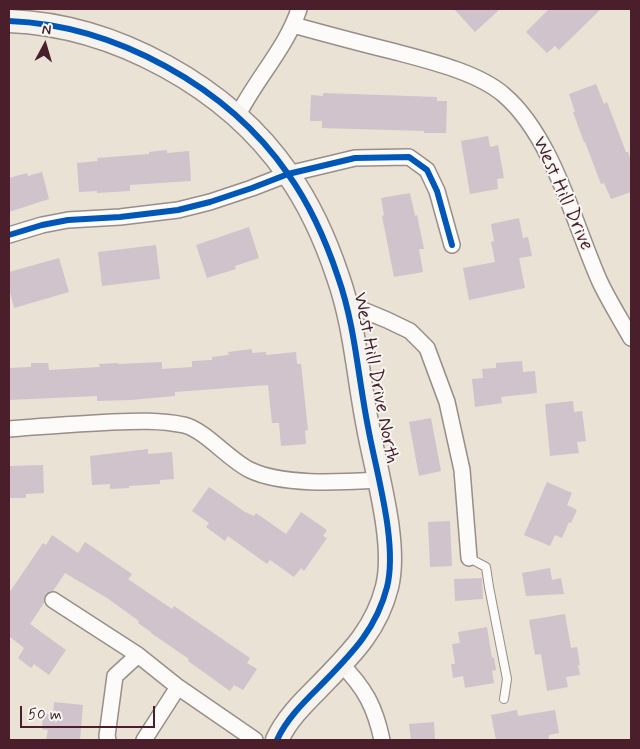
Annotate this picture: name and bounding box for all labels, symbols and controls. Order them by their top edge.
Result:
north arrow [20,20,70,70]
text: N [41,21,52,40]
street label: West Hill Drive [526,133,598,255]
street label: West Hill Drive North [347,290,403,466]
scale bar [22,696,158,728]
text: 50 m [28,705,62,725]

